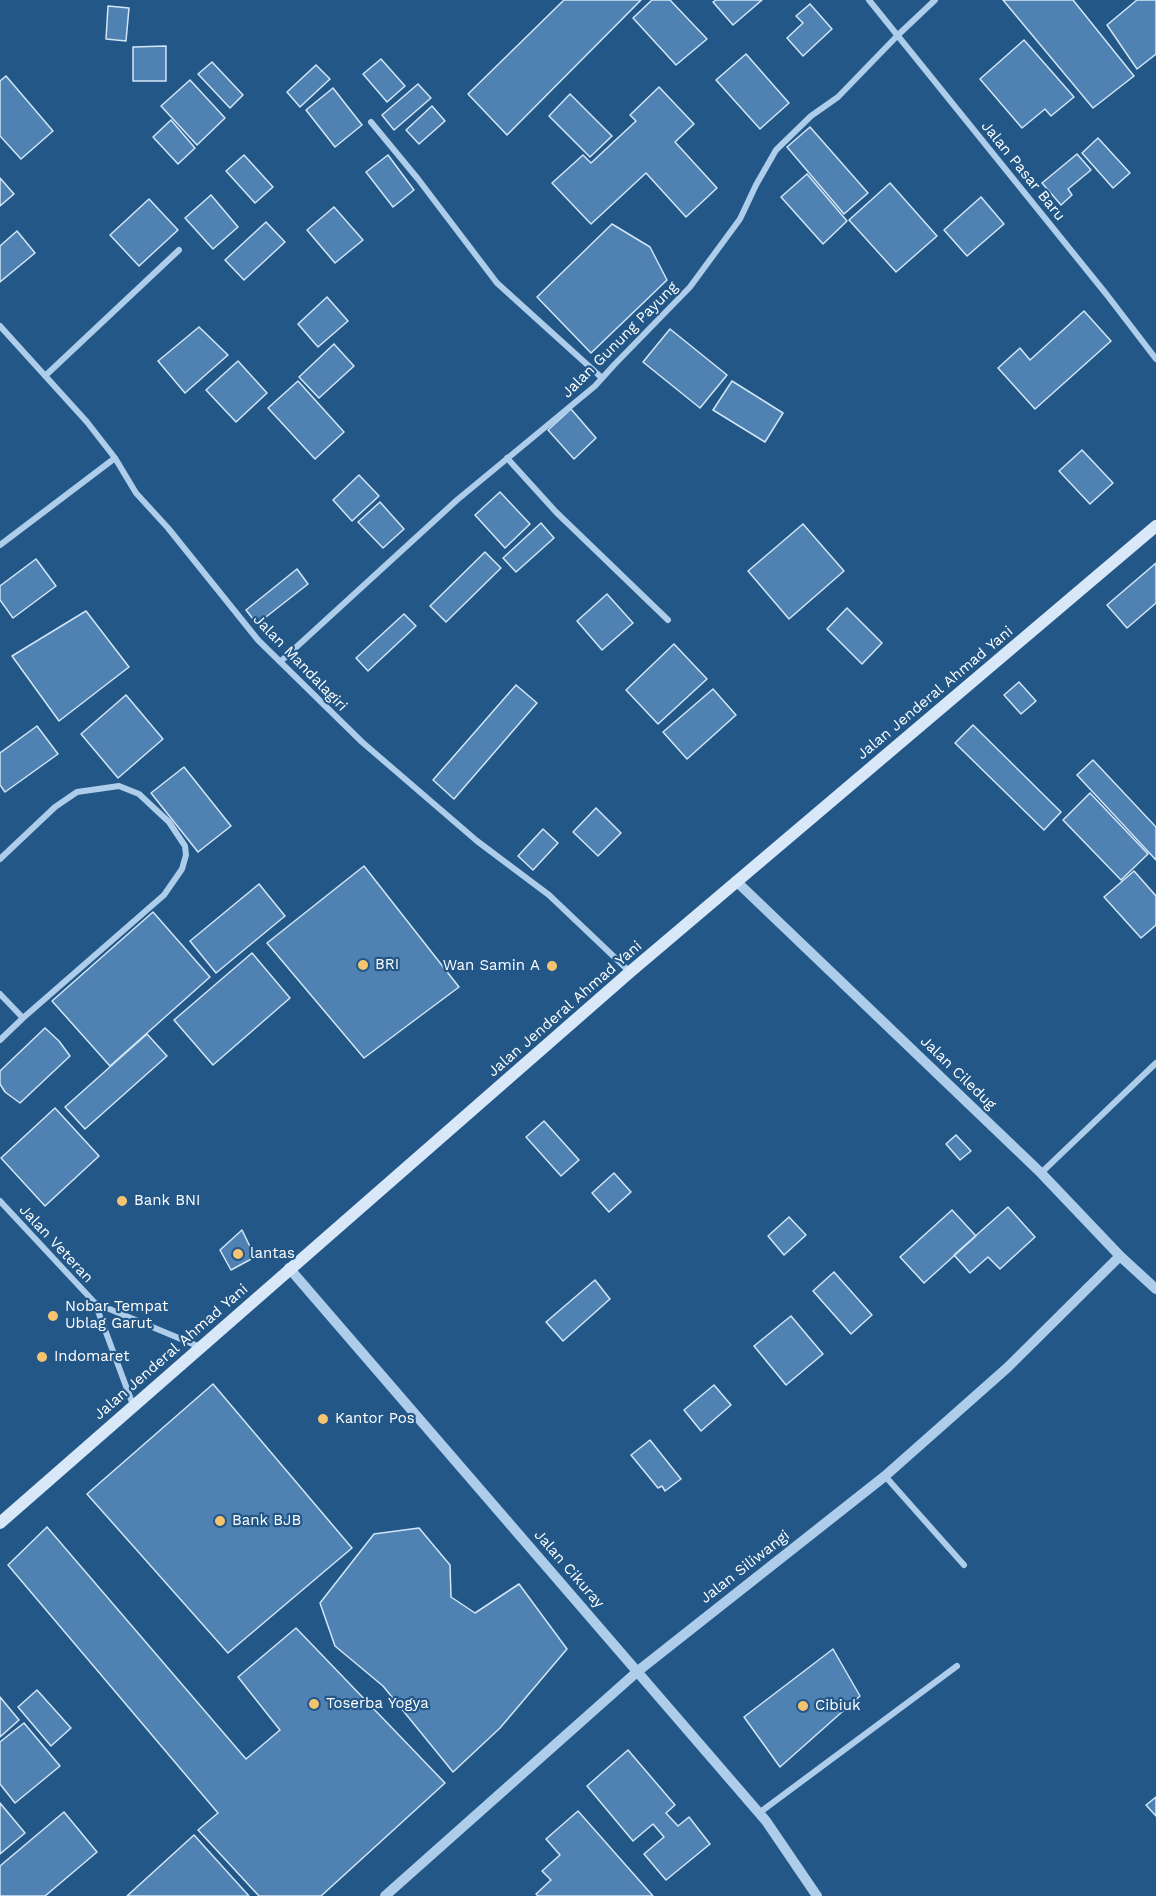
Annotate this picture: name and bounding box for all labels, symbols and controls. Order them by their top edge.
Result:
street label: Jalan Pasar Baru [977,117,1069,225]
street label: Jalan Gunung Payung [558,278,682,402]
street label: Jalan Mandalagiri [249,611,351,715]
street label: Jalan Jenderal Ahmad Yani [853,622,1017,764]
street label: Jalan Jenderal Ahmad Yani [484,937,646,1081]
place label: BRI [375,956,399,974]
place label: Wan Samin A [443,957,540,975]
marker: BRI [356,958,370,972]
marker: Wan Samin A [545,959,559,973]
street label: Jalan Ciledug [916,1032,1000,1114]
place label: Bank BNI [134,1192,200,1210]
marker: Bank BNI [115,1194,129,1208]
street label: Jalan Veteran [15,1201,97,1287]
place label: lantas [250,1245,295,1263]
marker: lantas [231,1247,245,1261]
street label: Jalan Jenderal Ahmad Yani [90,1280,252,1424]
place label: Nobar Tempat Ublag Garut [65,1298,168,1333]
marker: Nobar Tempat Ublag Garut [46,1309,60,1323]
place label: Indomaret [54,1348,129,1366]
marker: Indomaret [35,1350,49,1364]
place label: Kantor Pos [335,1410,415,1428]
marker: Kantor Pos [316,1412,330,1426]
place label: Bank BJB [232,1512,301,1530]
marker: Bank BJB [213,1514,227,1528]
street label: Jalan Cikuray [530,1526,608,1612]
street label: Jalan Siliwangi [697,1527,793,1607]
place label: Toserba Yogya [326,1695,429,1713]
marker: Toserba Yogya [307,1697,321,1711]
place label: Cibiuk [815,1697,860,1715]
marker: Cibiuk [796,1699,810,1713]

